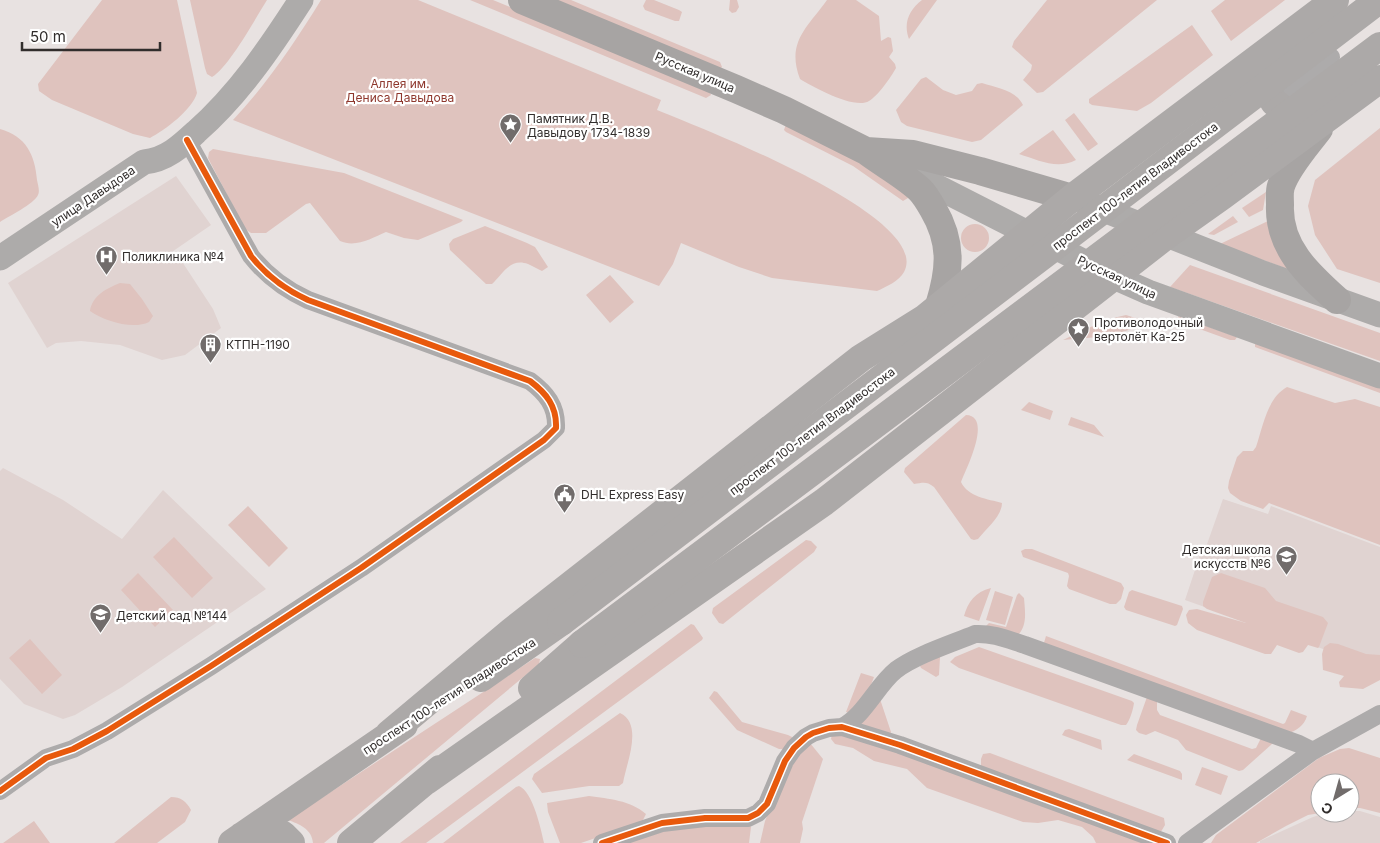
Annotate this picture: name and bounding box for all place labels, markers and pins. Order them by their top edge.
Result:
place label: Памятник Д.В. Давыдову 1734-1839 [527,111,650,140]
place icon: Памятник Д.В. Давыдову 1734-1839 [499,113,523,144]
hospital icon: Поликлиника №4 [94,244,118,275]
place label: Поликлиника №4 [122,249,225,264]
place label: Противолодочный вертолёт Ка-25 [1094,315,1203,344]
place icon: Противолодочный вертолёт Ка-25 [1066,317,1090,348]
building icon: КТПН-1190 [198,332,222,363]
place label: КТПН-1190 [226,337,290,352]
public building icon: DHL Express Easy [553,482,577,513]
place label: DHL Express Easy [581,487,684,502]
place label: Детская школа искусств №6 [1182,542,1271,571]
school or university icon: Детская школа искусств №6 [1275,544,1299,575]
school or university icon: Детский сад №144 [88,603,112,634]
place label: Детский сад №144 [116,608,228,623]

